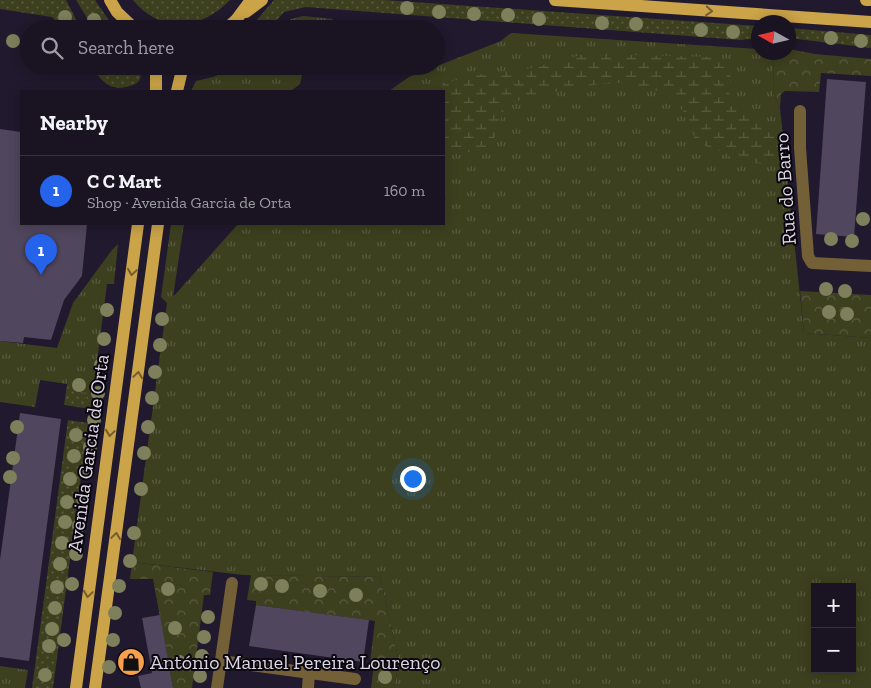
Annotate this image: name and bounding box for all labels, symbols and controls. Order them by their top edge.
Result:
one-way arrow [705,5,713,16]
north arrow [751,15,796,60]
search box [20,20,445,75]
icon: search [38,34,66,62]
text: Search here [78,36,174,59]
text: Nearby [40,110,108,135]
street label: Rua do Barro [769,132,801,246]
text: C C Mart [87,170,161,193]
text: 1 [53,181,59,200]
text: 160 m [384,181,425,200]
text: Shop · Avenida Garcia de Orta [87,193,291,212]
pin: 1 [25,234,57,275]
one-way arrow [127,268,138,276]
street label: Avenida Garcia de Orta [62,352,114,553]
one-way arrow [132,370,143,378]
one-way arrow [105,429,116,437]
your location [400,466,426,492]
one-way arrow [110,531,121,539]
map controls [811,583,856,673]
button: + [811,583,856,628]
one-way arrow [84,590,94,598]
button: − [811,628,856,673]
shop icon: António Manuel Pereira Lourenço [116,647,146,677]
place label: António Manuel Pereira Lourenço [150,650,441,674]

